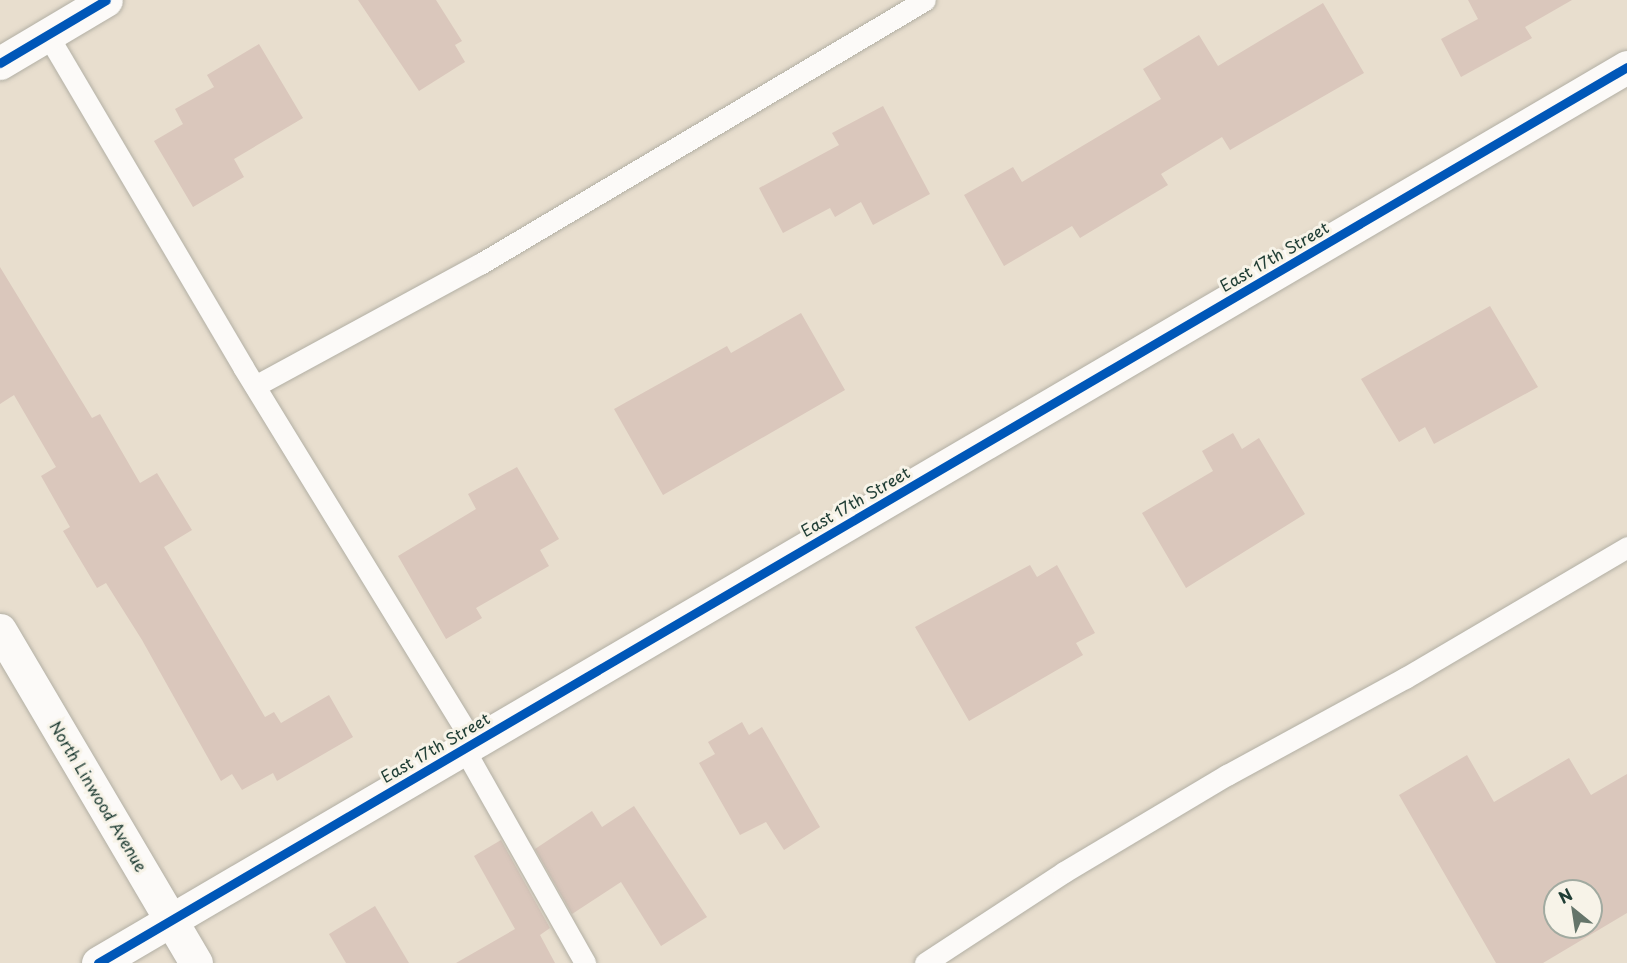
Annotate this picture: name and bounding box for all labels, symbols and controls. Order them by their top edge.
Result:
street label: East 17th Street [1216,217,1332,295]
street label: East 17th Street [797,462,913,540]
street label: East 17th Street [377,708,493,786]
street label: North Linwood Avenue [46,717,152,875]
north arrow [1543,879,1603,939]
text: N [1554,882,1576,909]

